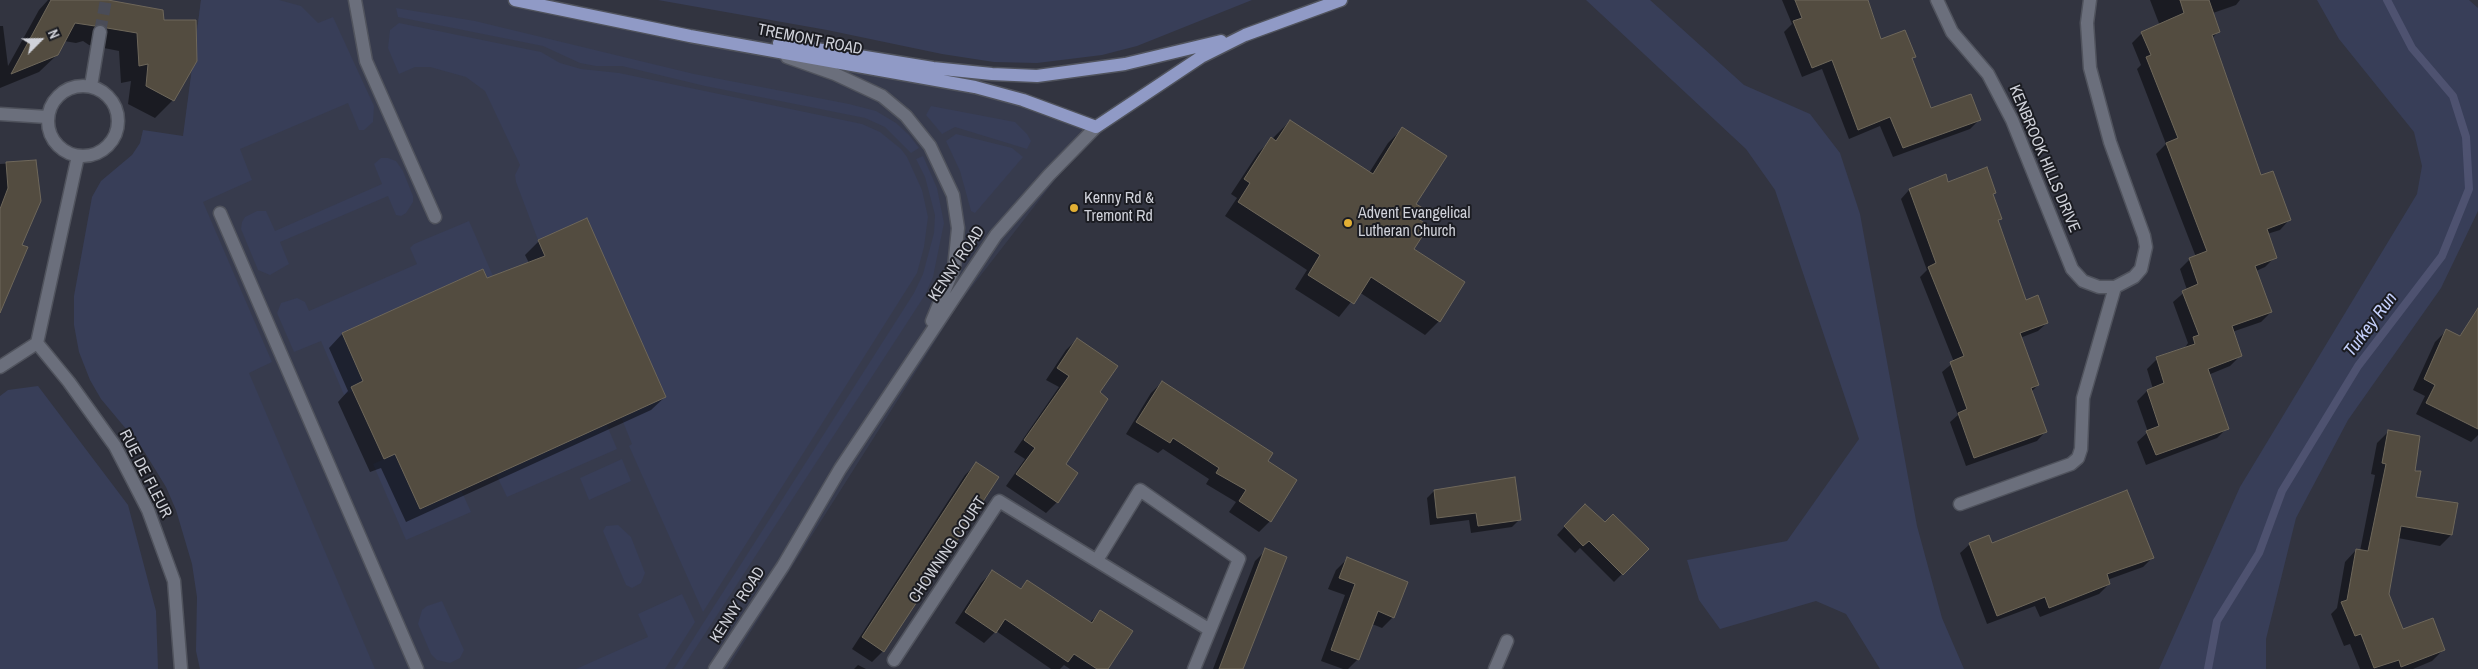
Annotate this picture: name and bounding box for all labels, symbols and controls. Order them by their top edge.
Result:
north arrow [15,15,65,65]
street label: TREMONT ROAD [756,20,864,60]
text: N [44,27,64,41]
street label: KENBROOK HILLS DRIVE [2004,82,2084,236]
place label: Kenny Rd & Tremont Rd [1084,189,1154,227]
marker: Kenny Rd & Tremont Rd [1068,202,1080,214]
place label: Advent Evangelical Lutheran Church [1358,204,1470,242]
marker: Advent Evangelical Lutheran Church [1342,217,1354,229]
street label: KENNY ROAD [925,223,989,305]
water label: Turkey Run [2340,289,2402,361]
street label: RUE DE FLEUR [115,427,175,521]
street label: CHOWNING COURT [905,493,991,607]
street label: KENNY ROAD [706,563,770,647]

